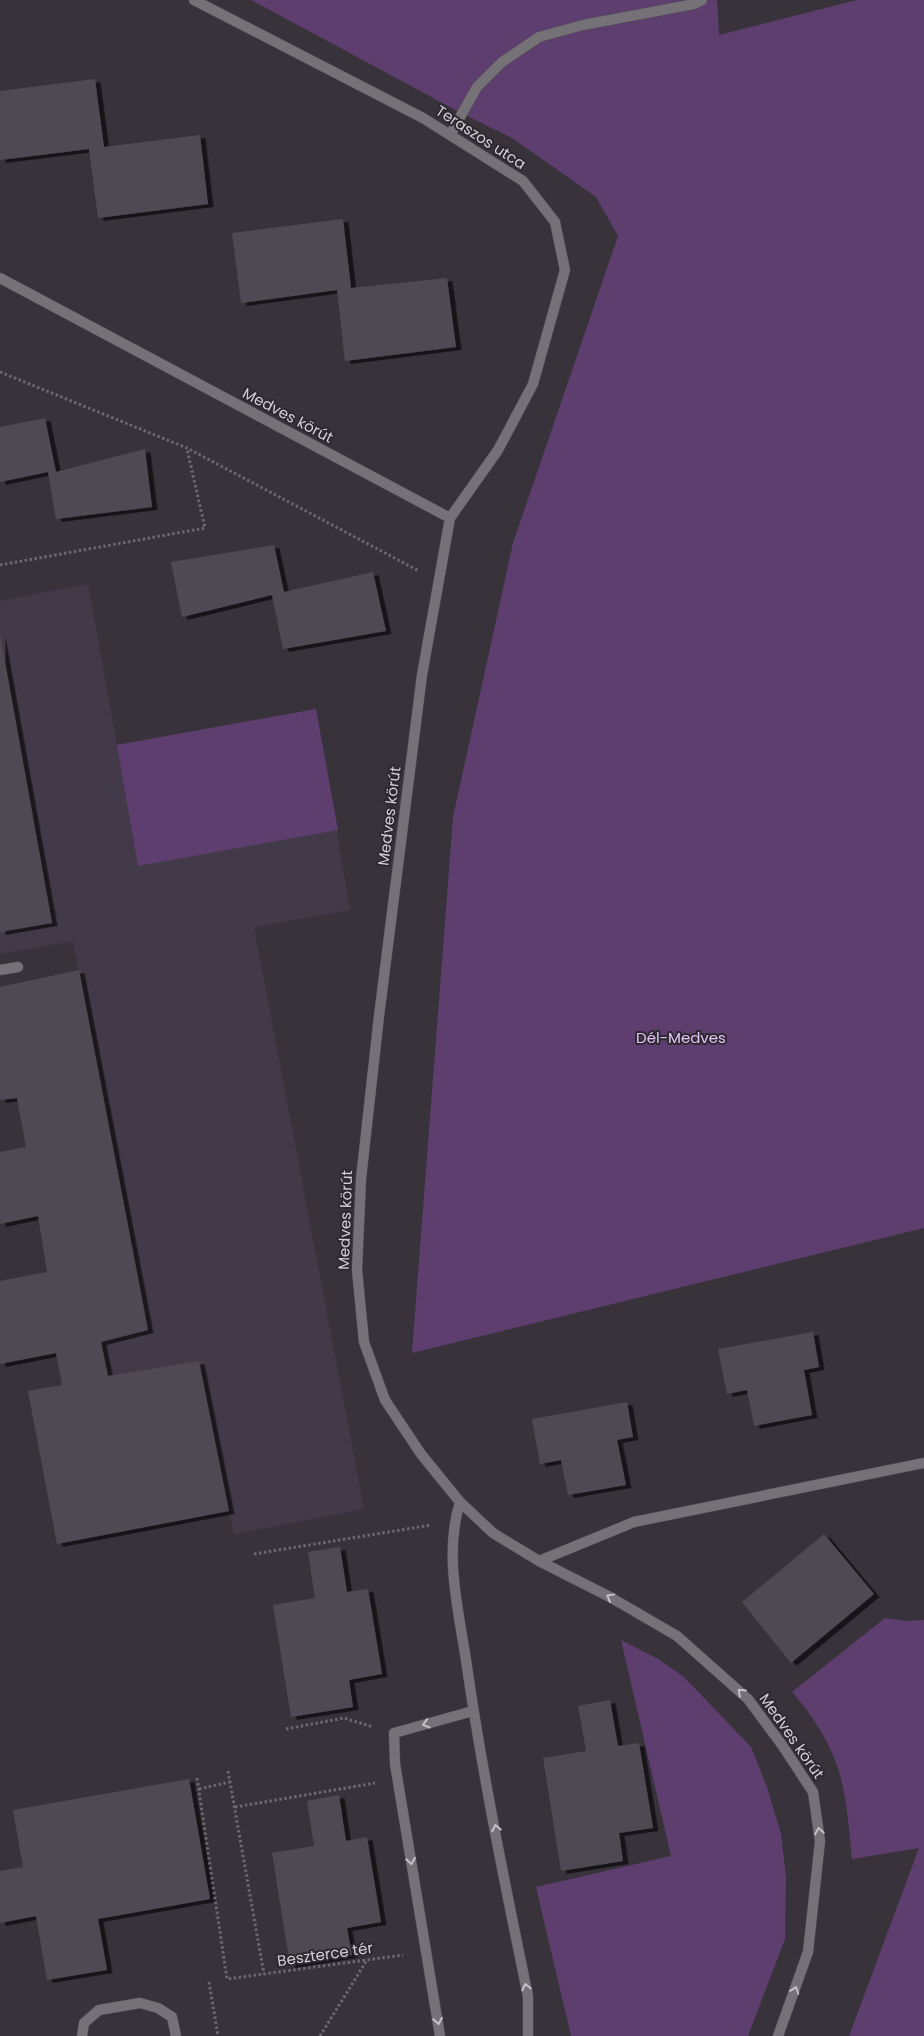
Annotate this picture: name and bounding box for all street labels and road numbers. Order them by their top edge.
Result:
street label: Teraszos utca [432,100,530,174]
street label: Medves körút [239,382,337,448]
street label: Medves körút [372,765,406,867]
street label: Medves körút [333,1170,357,1270]
street label: Medves körút [755,1689,829,1783]
street label: Beszterce tér [276,1937,375,1971]

